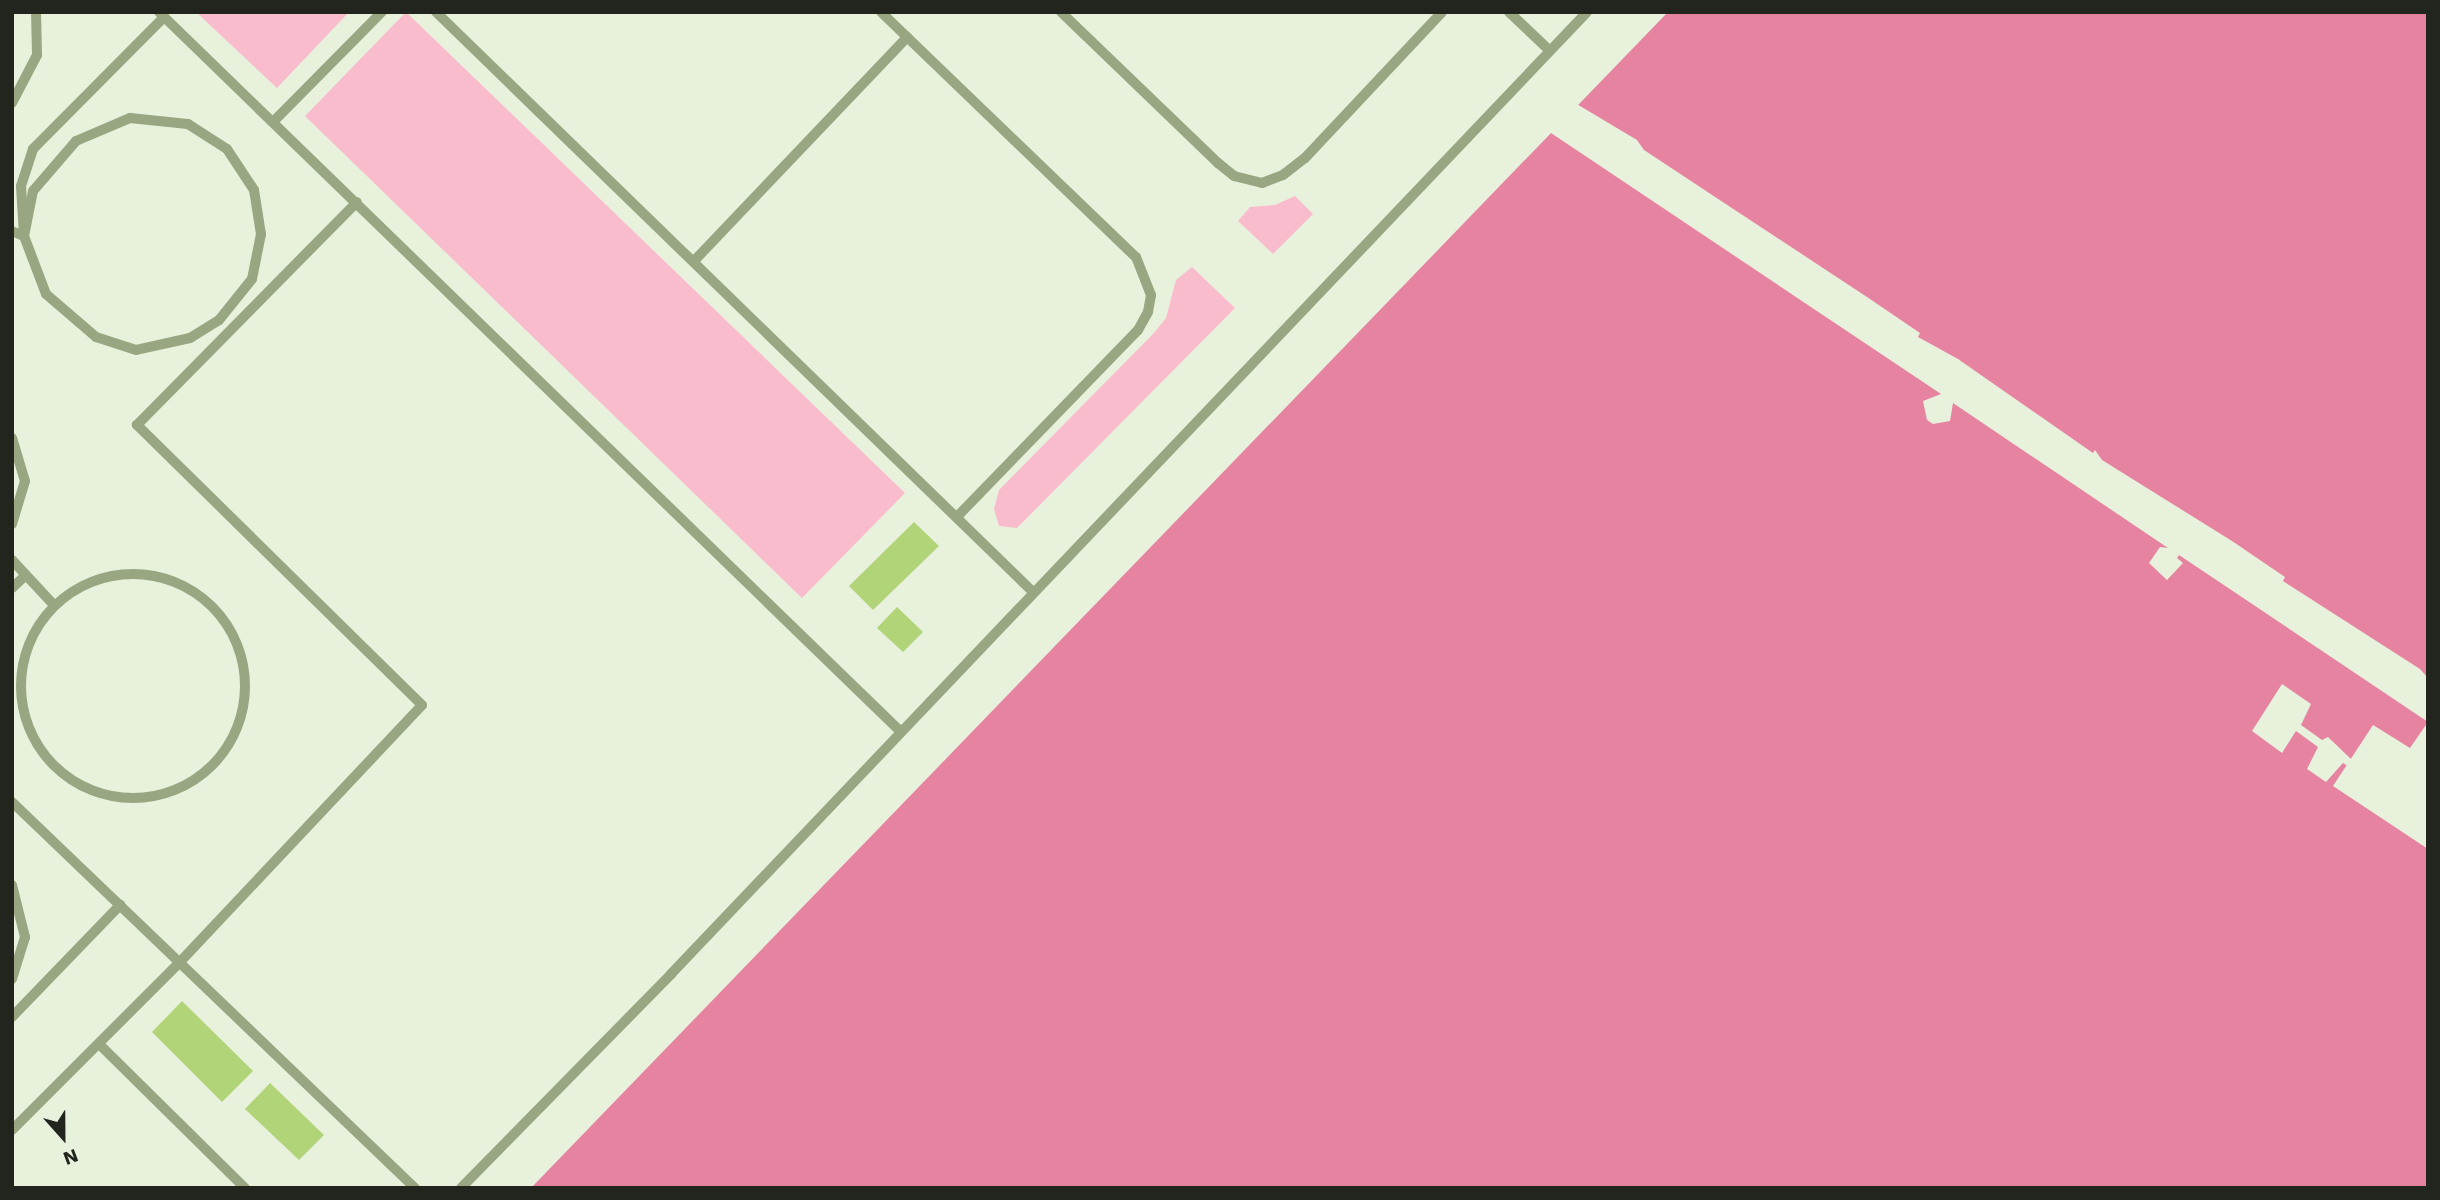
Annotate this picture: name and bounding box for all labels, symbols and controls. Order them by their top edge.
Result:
north arrow [28,1102,98,1172]
text: N [60,1144,81,1170]

